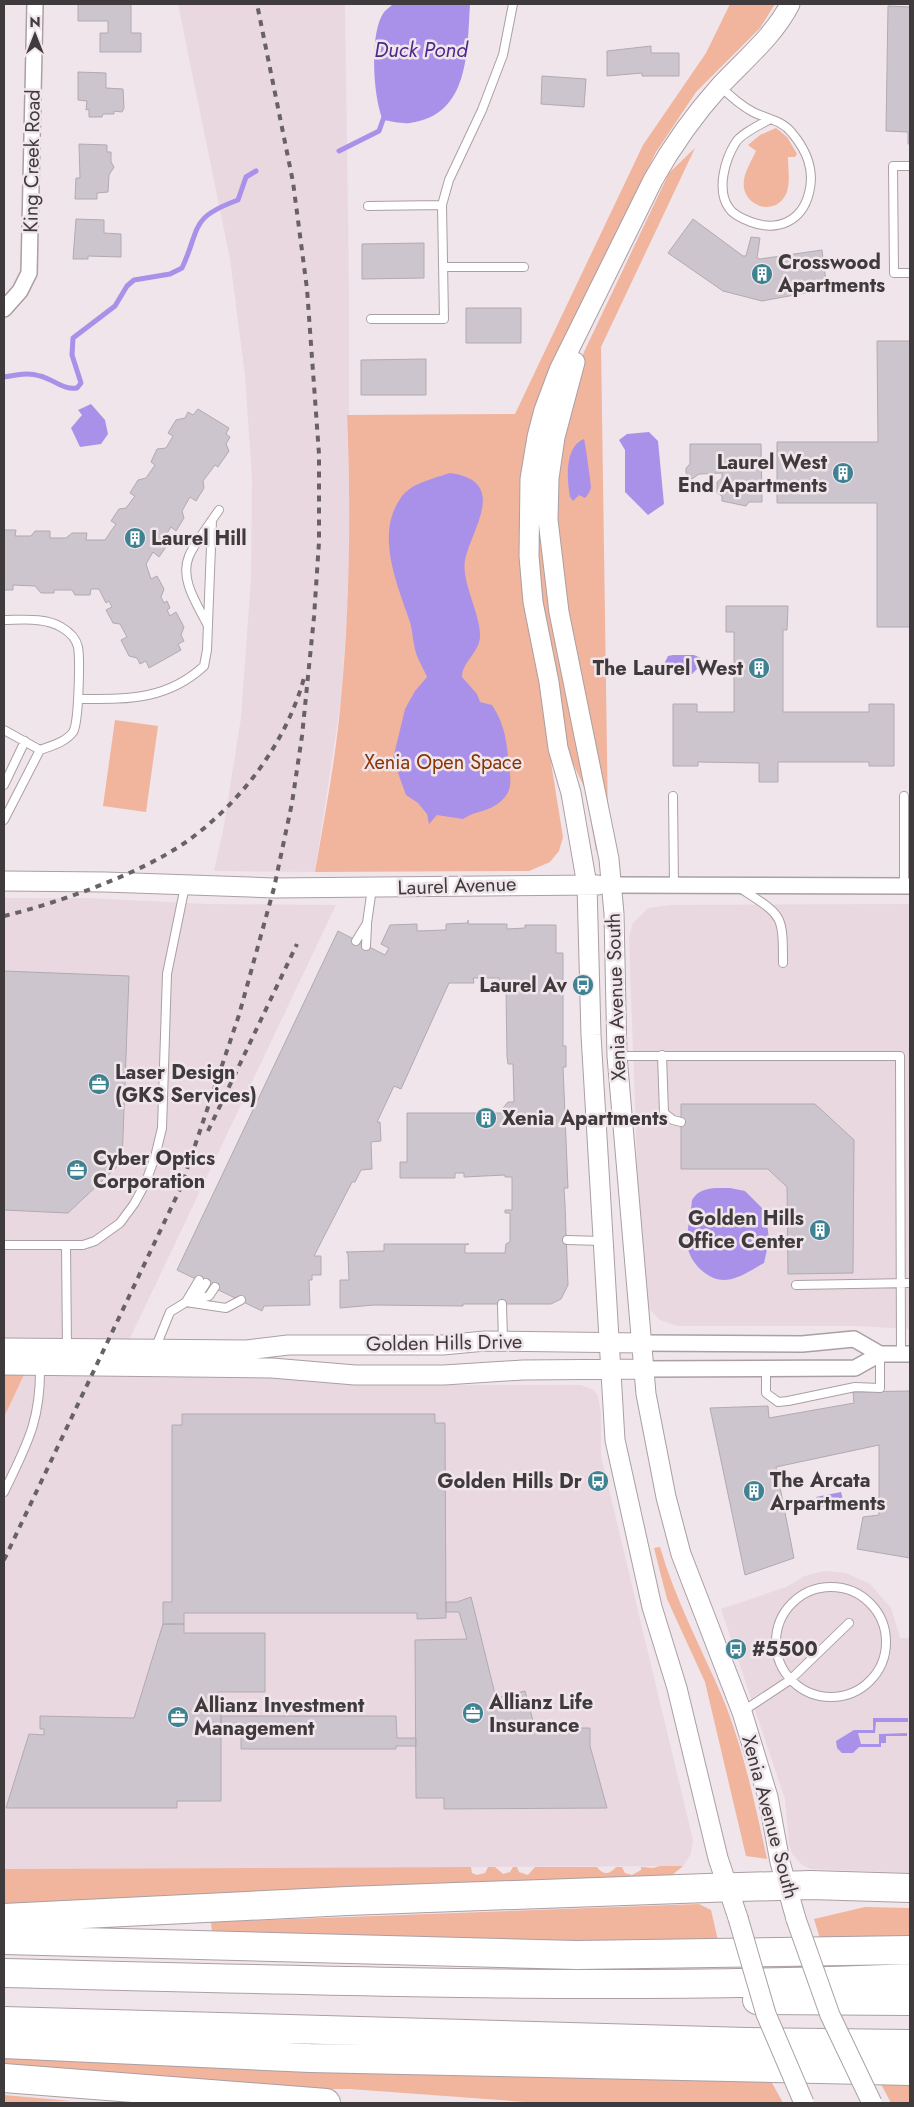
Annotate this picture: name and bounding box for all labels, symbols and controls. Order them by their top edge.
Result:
north arrow [10,10,60,60]
text: N [29,12,41,32]
water label: Duck Pond [374,35,469,65]
street label: King Creek Road [16,89,48,233]
place label: Crosswood Apartments [777,248,885,300]
building icon: Crosswood Apartments [750,262,774,286]
place label: Laurel West End Apartments [678,448,828,500]
building icon: Laurel West End Apartments [831,461,855,485]
place label: Laurel Hill [151,524,247,553]
building icon: Laurel Hill [123,526,147,550]
place label: The Laurel West [593,654,744,683]
building icon: The Laurel West [747,656,771,680]
park label: Xenia Open Space [364,748,522,777]
street label: Laurel Avenue [397,869,517,903]
street label: Xenia Avenue South [599,912,633,1082]
place label: Laurel Av [479,971,567,1000]
bus stop icon: Laurel Av [571,973,595,997]
place label: Laser Design (GKS Services) [115,1058,257,1110]
office icon: Laser Design (GKS Services) [87,1072,111,1096]
place label: Xenia Apartments [502,1104,668,1133]
building icon: Xenia Apartments [474,1106,498,1130]
place label: Cyber Optics Corporation [93,1144,215,1196]
office icon: Cyber Optics Corporation [65,1158,89,1182]
place label: Golden Hills Office Center [678,1204,805,1256]
building icon: Golden Hills Office Center [808,1218,832,1242]
street label: Golden Hills Drive [366,1327,522,1359]
place label: The Arcata Arpartments [769,1466,885,1518]
place label: Golden Hills Dr [437,1467,583,1496]
bus stop icon: Golden Hills Dr [586,1469,610,1493]
building icon: The Arcata Arpartments [742,1479,766,1503]
place label: #5500 [752,1635,818,1664]
bus stop icon: #5500 [724,1637,748,1661]
place label: Allianz Life Insurance [488,1688,593,1740]
place label: Allianz Investment Management [193,1691,365,1743]
office icon: Allianz Life Insurance [461,1701,485,1725]
office icon: Allianz Investment Management [166,1705,190,1729]
street label: Xenia Avenue South [734,1732,806,1902]

